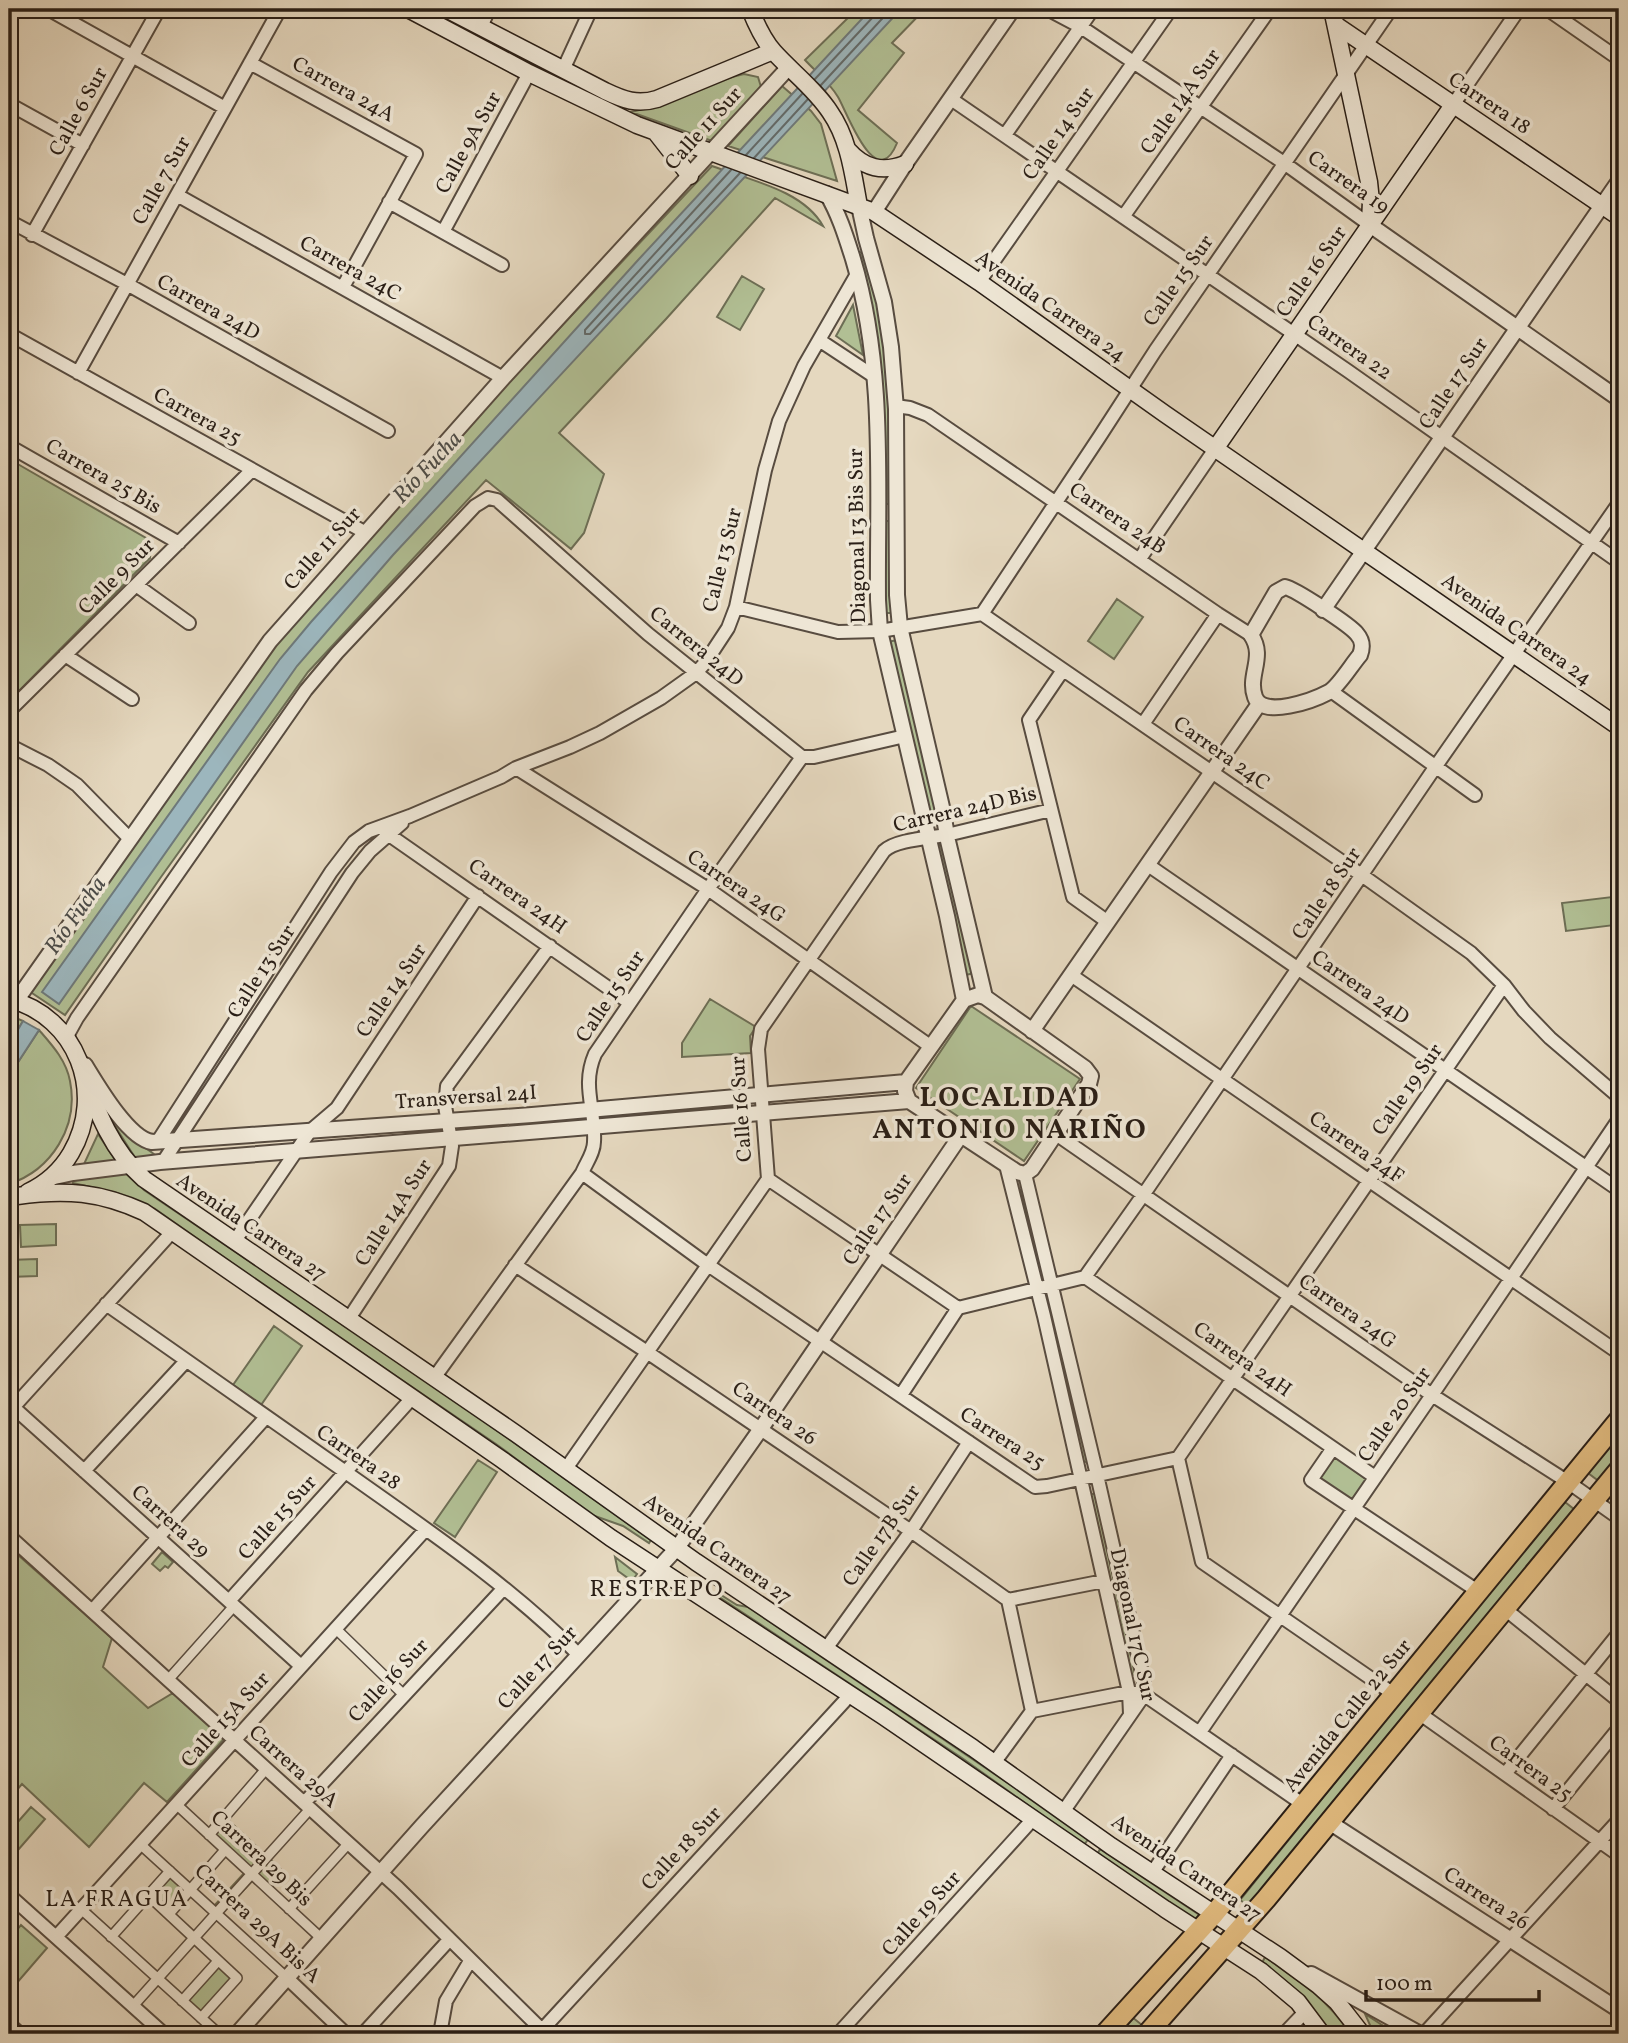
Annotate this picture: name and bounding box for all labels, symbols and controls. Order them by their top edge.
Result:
street label: Calle 14A Sur [1134,43,1228,161]
street label: Carrera 24A [286,50,400,130]
street label: Calle 6 Sur [43,62,116,162]
street label: Carrera 18 [1442,66,1536,142]
street label: Calle 11 Sur [659,81,750,177]
street label: Calle 14 Sur [1016,81,1102,187]
street label: Calle 9A Sur [429,86,509,199]
street label: Calle 7 Sur [126,131,198,231]
street label: Carrera 19 [1301,144,1395,222]
street label: Calle 16 Sur [1270,220,1354,324]
street label: Carrera 24C [294,229,406,309]
street label: Calle 15 Sur [1137,229,1221,333]
street label: Avenida Carrera 24 [969,244,1131,370]
street label: Carrera 24D [151,268,265,348]
street label: Carrera 22 [1301,308,1397,388]
street label: Calle 17 Sur [1412,332,1496,436]
street label: Carrera 25 [148,381,246,453]
water label: Río Fucha [386,425,470,511]
street label: Carrera 25 Bis [40,432,166,522]
street label: Diagonal 13 Bis Sur [842,448,874,624]
street label: Carrera 24B [1063,476,1171,562]
street label: Calle 11 Sur [278,501,369,597]
street label: Calle 13 Sur [696,505,750,615]
street label: Calle 9 Sur [72,532,162,622]
street label: Avenida Carrera 24 [1435,567,1597,693]
street label: Carrera 24D [643,600,749,694]
street label: Carrera 24C [1167,710,1275,798]
street label: Carrera 24D Bis [890,779,1040,841]
street label: Calle 18 Sur [1285,842,1369,946]
street label: Carrera 24G [681,843,791,931]
street label: Carrera 24H [462,852,572,942]
water label: Río Fucha [37,870,115,962]
street label: Calle 13 Sur [221,919,303,1024]
street label: Calle 14 Sur [350,938,434,1044]
street label: Carrera 24D [1305,944,1415,1032]
street label: Calle 15 Sur [569,945,653,1049]
street label: Calle 19 Sur [1366,1038,1450,1142]
street label: Calle 16 Sur [724,1055,760,1163]
street label: Transversal 24I [394,1079,538,1117]
district label: LOCALIDAD ANTONIO NARIÑO [872,1079,1148,1150]
street label: Carrera 24F [1303,1105,1409,1191]
street label: Calle 14A Sur [348,1153,440,1272]
street label: Avenida Carrera 27 [170,1167,332,1289]
street label: Calle 17 Sur [836,1168,920,1272]
street label: Carrera 24G [1292,1268,1402,1356]
street label: Carrera 24H [1187,1315,1297,1405]
street label: Calle 20 Sur [1351,1361,1439,1469]
street label: Carrera 26 [726,1375,822,1453]
street label: Carrera 25 [954,1401,1050,1477]
street label: Carrera 28 [310,1418,406,1498]
street label: Calle 15 Sur [232,1469,324,1567]
street label: Carrera 29 [124,1479,216,1565]
street label: Calle 17B Sur [836,1479,928,1593]
street label: Avenida Carrera 27 [637,1488,797,1612]
street label: Diagonal 17C Sur [1102,1546,1162,1704]
district label: RESTREPO [590,1573,724,1607]
street label: Calle 17 Sur [491,1619,585,1717]
street label: Calle 16 Sur [342,1632,436,1730]
street label: Avenida Calle 22 Sur [1277,1633,1419,1799]
street label: Calle 15A Sur [175,1665,277,1774]
street label: Carrera 29A [242,1719,344,1815]
street label: Carrera 25 [1482,1729,1578,1809]
street label: Calle 18 Sur [635,1800,729,1898]
street label: Carrera 29 Bis [204,1804,318,1914]
street label: Avenida Carrera 27 [1105,1808,1267,1930]
street label: Carrera 29A Bis A [187,1858,327,1991]
street label: Carrera 26 [1437,1860,1535,1938]
street label: Calle 19 Sur [876,1865,968,1963]
district label: LA FRAGUA [45,1884,189,1916]
scale bar [1366,1959,1539,2003]
text: 100 m [1376,1970,1433,1999]

